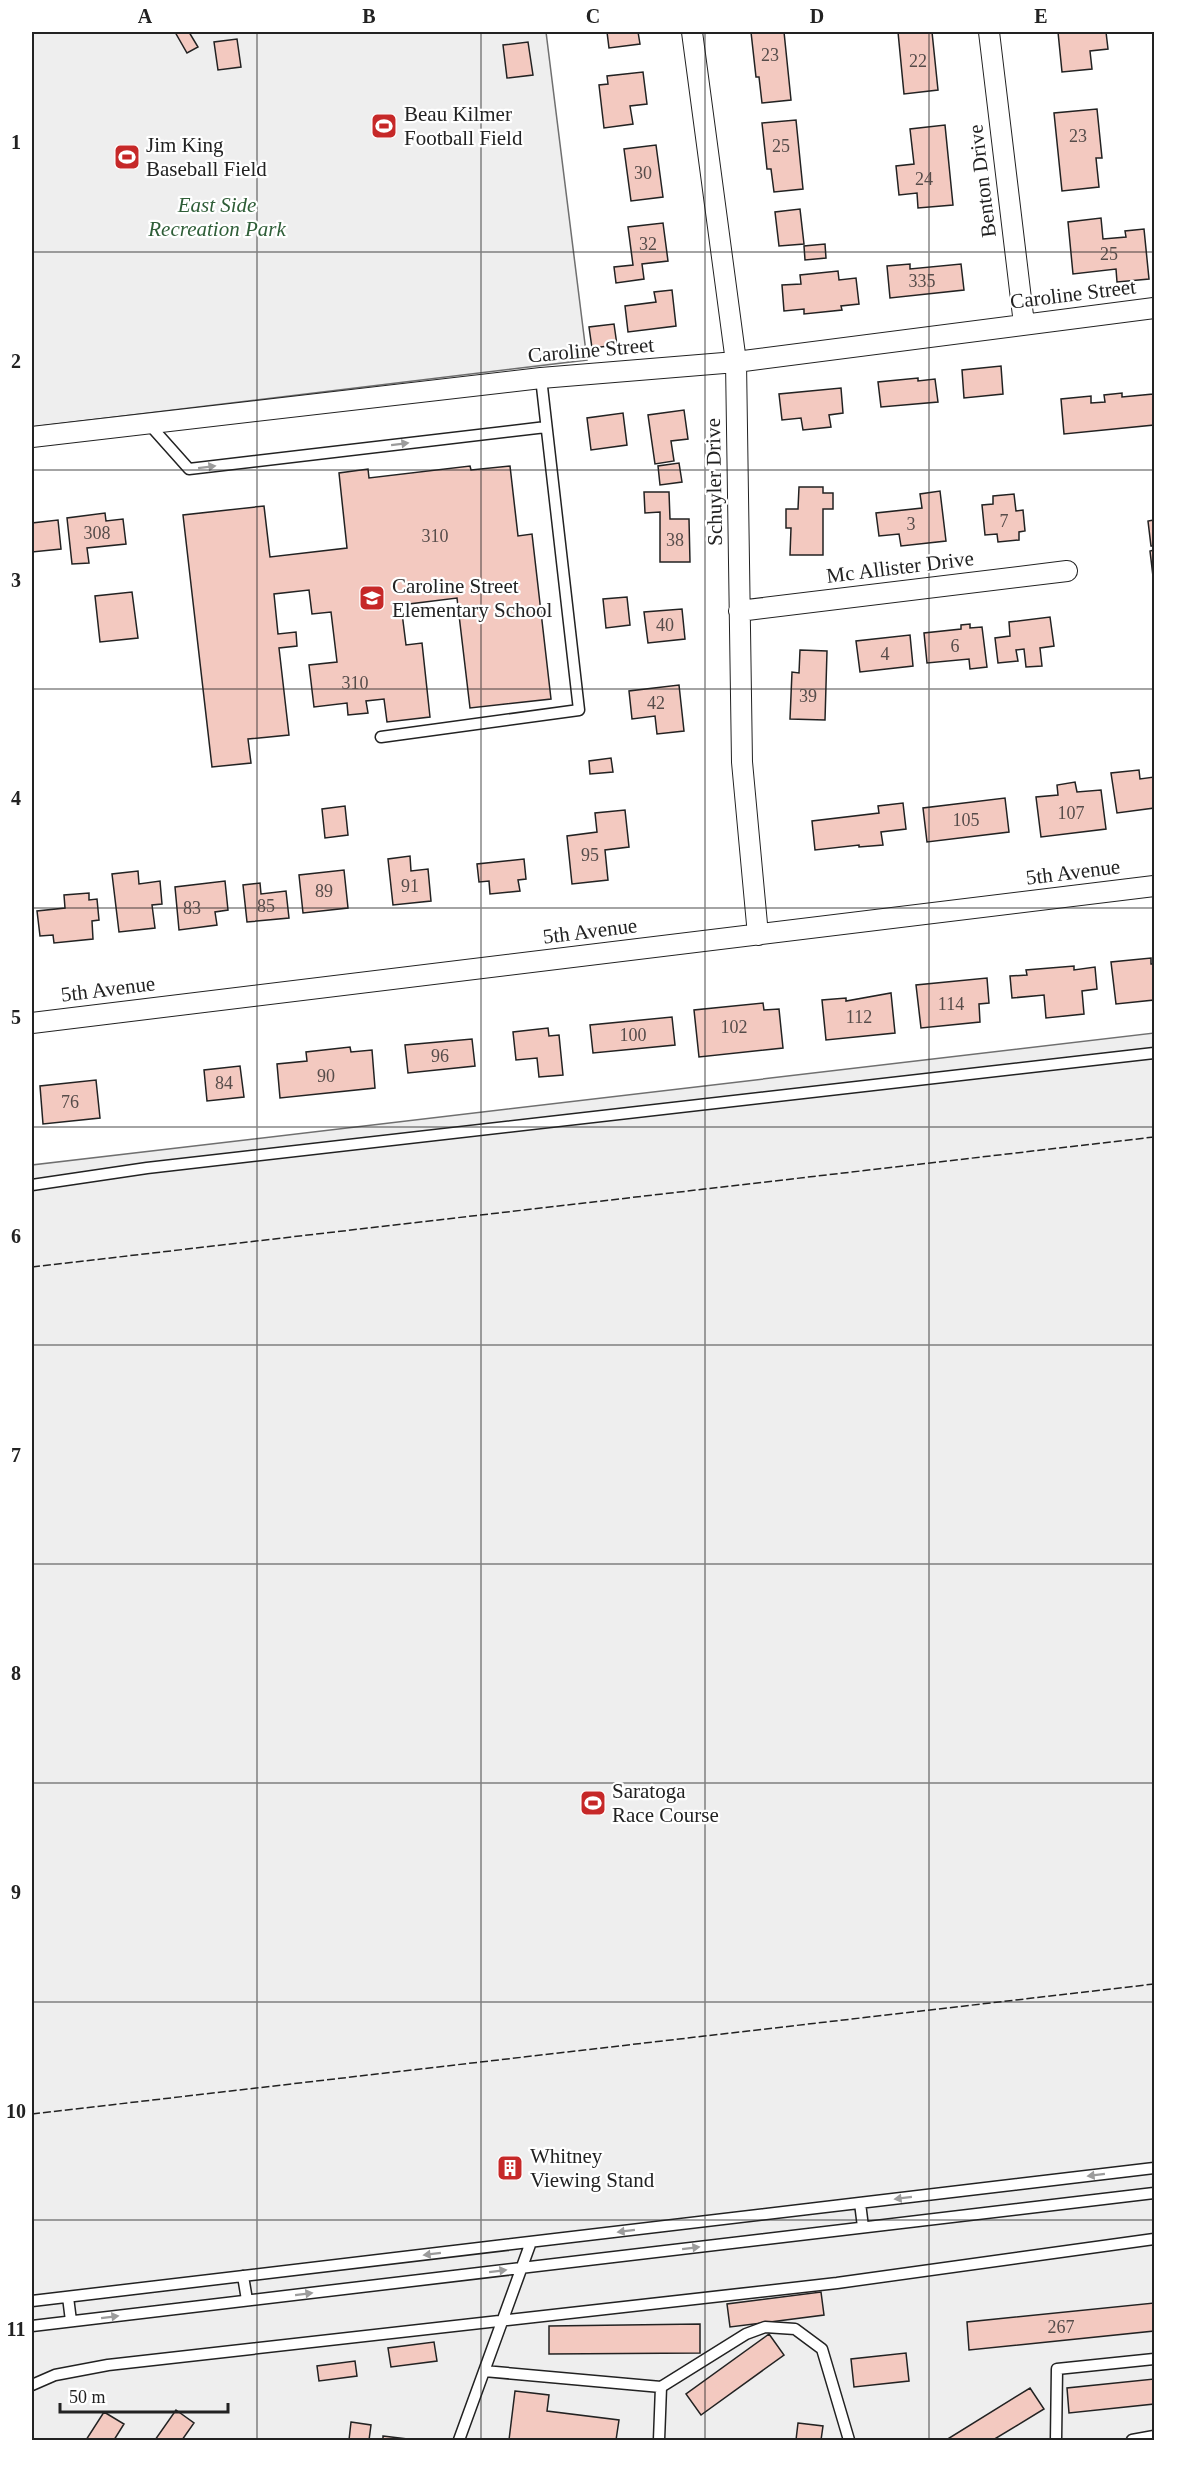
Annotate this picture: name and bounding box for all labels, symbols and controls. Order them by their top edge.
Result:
text: A [138,5,153,27]
text: B [362,5,376,27]
text: C [586,5,600,27]
text: D [810,5,824,27]
text: E [1034,5,1048,27]
house number: 23 [761,45,779,65]
house number: 22 [909,51,927,71]
place label: Beau Kilmer Football Field [404,102,523,150]
sports icon: Beau Kilmer Football Field [369,111,399,141]
street label: Benton Drive [963,123,1001,239]
house number: 23 [1069,126,1087,146]
text: 1 [11,131,21,153]
place label: Jim King Baseball Field [146,133,267,181]
house number: 25 [772,136,790,156]
sports icon: Jim King Baseball Field [112,142,142,172]
house number: 30 [634,163,652,183]
house number: 24 [915,169,933,189]
park label: East Side Recreation Park [147,193,286,241]
house number: 32 [639,234,657,254]
house number: 25 [1100,244,1118,264]
house number: 335 [909,271,936,291]
street label: Caroline Street [1009,274,1137,314]
street label: Caroline Street [527,333,655,367]
text: 2 [11,350,21,372]
street label: Schuyler Drive [701,418,727,546]
one-way arrow [391,439,410,449]
one-way arrow [197,462,216,471]
house number: 7 [1000,511,1009,531]
house number: 3 [907,514,916,534]
house number: 308 [84,523,111,543]
house number: 310 [422,526,449,546]
house number: 38 [666,530,684,550]
street label: Mc Allister Drive [825,546,975,588]
text: 3 [11,569,21,591]
place label: Caroline Street Elementary School [392,574,553,622]
school or university icon: Caroline Street Elementary School [357,583,387,613]
house number: 40 [656,615,674,635]
house number: 6 [951,636,960,656]
house number: 4 [881,644,890,664]
house number: 310 [342,673,369,693]
house number: 39 [799,686,817,706]
house number: 42 [647,693,665,713]
text: 4 [11,787,21,809]
house number: 107 [1058,803,1085,823]
house number: 105 [953,810,980,830]
house number: 95 [581,845,599,865]
street label: 5th Avenue [1025,854,1121,890]
house number: 91 [401,876,419,896]
house number: 89 [315,881,333,901]
house number: 85 [257,896,275,916]
house number: 83 [183,898,201,918]
street label: 5th Avenue [542,913,638,949]
street label: 5th Avenue [60,971,156,1007]
house number: 114 [938,994,964,1014]
text: 5 [11,1006,21,1028]
house number: 112 [846,1007,872,1027]
house number: 102 [721,1017,748,1037]
house number: 100 [620,1025,647,1045]
house number: 96 [431,1046,449,1066]
house number: 90 [317,1066,335,1086]
house number: 84 [215,1073,233,1093]
house number: 76 [61,1092,79,1112]
text: 6 [11,1225,21,1247]
text: 7 [11,1444,21,1466]
text: 8 [11,1662,21,1684]
place label: Saratoga Race Course [612,1779,719,1827]
sports icon: Saratoga Race Course [578,1788,608,1818]
text: 9 [11,1881,21,1903]
text: 10 [6,2100,26,2122]
place label: Whitney Viewing Stand [530,2144,655,2192]
building icon: Whitney Viewing Stand [495,2153,525,2183]
one-way arrow [1087,2171,1106,2180]
one-way arrow [893,2194,912,2203]
one-way arrow [616,2226,635,2236]
one-way arrow [682,2243,701,2252]
one-way arrow [422,2249,441,2258]
one-way arrow [488,2266,507,2275]
one-way arrow [295,2289,314,2298]
one-way arrow [101,2312,120,2321]
house number: 267 [1048,2317,1075,2337]
text: 11 [7,2318,25,2340]
scale bar [60,2376,228,2414]
text: 50 m [69,2387,106,2407]

